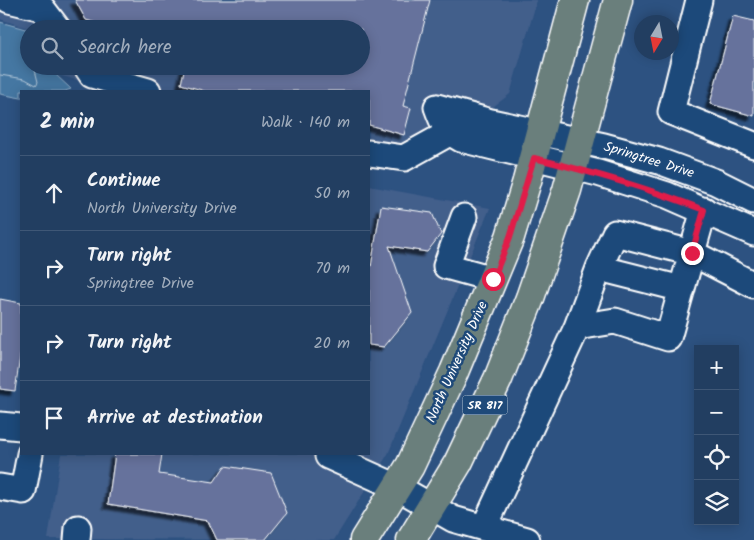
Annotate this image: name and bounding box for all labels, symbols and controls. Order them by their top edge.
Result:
north arrow [634,15,679,60]
search box [20,20,370,75]
text: Search here [78,33,172,63]
icon: search [38,34,66,62]
text: 2 min [40,106,95,139]
text: Walk · 140 m [261,110,350,135]
street label: Springtree Drive [601,136,698,184]
text: Continue [87,166,160,196]
icon: ahead [40,179,68,207]
text: 50 m [314,181,350,206]
text: North University Drive [87,196,237,221]
text: Turn right [87,241,172,271]
route end [681,242,704,265]
icon: right [40,254,68,282]
text: 70 m [315,256,350,281]
route start [482,268,505,291]
text: Springtree Drive [87,271,194,296]
street label: North University Drive [420,297,494,426]
text: Turn right [87,328,172,358]
icon: right [40,329,68,357]
text: 20 m [314,331,350,356]
map controls [694,345,739,525]
button: + [694,345,739,390]
button: − [694,390,739,435]
road number: SR 817 [462,396,508,414]
text: Arrive at destination [87,403,263,433]
icon: arrive [40,404,68,432]
button: locate [694,435,739,480]
button: layers [694,480,739,525]

